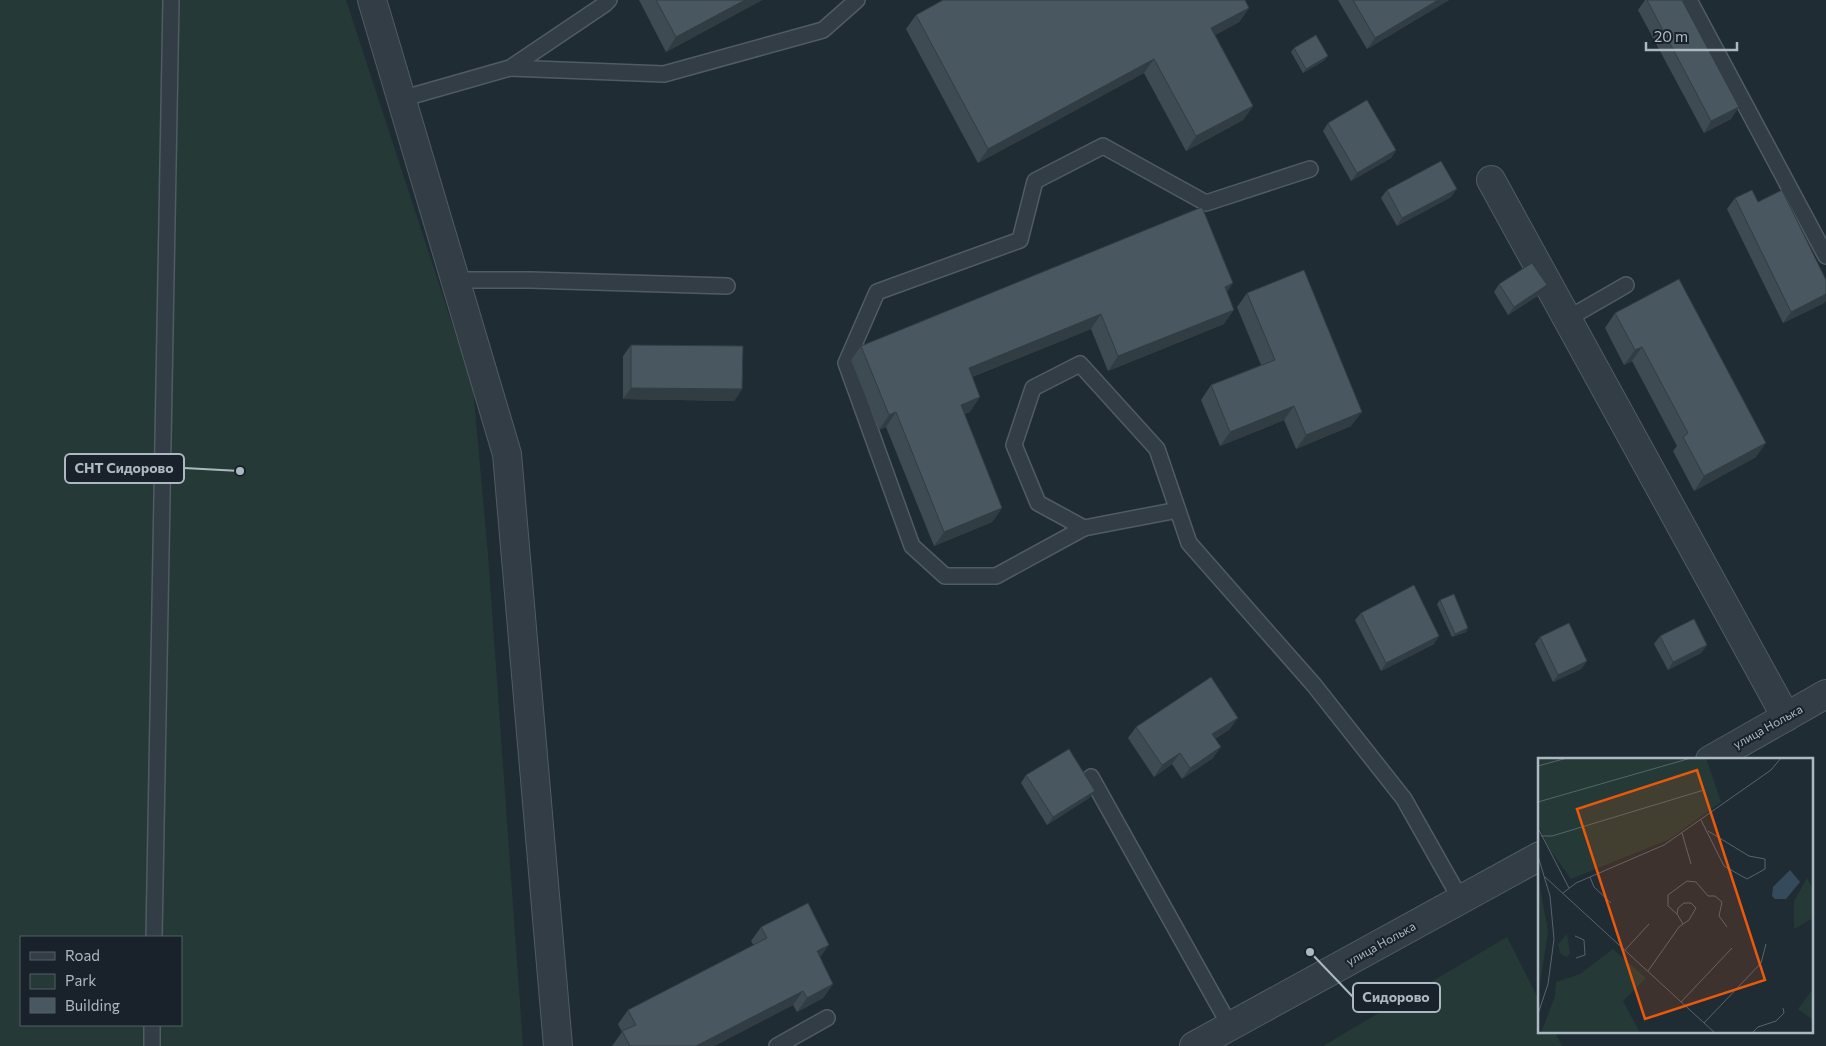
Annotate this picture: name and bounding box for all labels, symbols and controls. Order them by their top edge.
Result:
scale bar [1646,20,1737,52]
text: 20 m [1654,27,1688,45]
callout: СНТ Сидорово [65,454,184,483]
text: СНТ Сидорово [74,459,174,476]
street label: улица Нолька [1730,701,1805,751]
inset map [1538,758,1814,1034]
street label: улица Нолька [1343,918,1418,968]
legend [20,936,182,1026]
text: Road [65,946,100,964]
text: Park [65,971,96,989]
callout: Сидорово [1353,983,1440,1012]
text: Сидорово [1362,988,1430,1005]
text: Building [65,996,120,1014]

